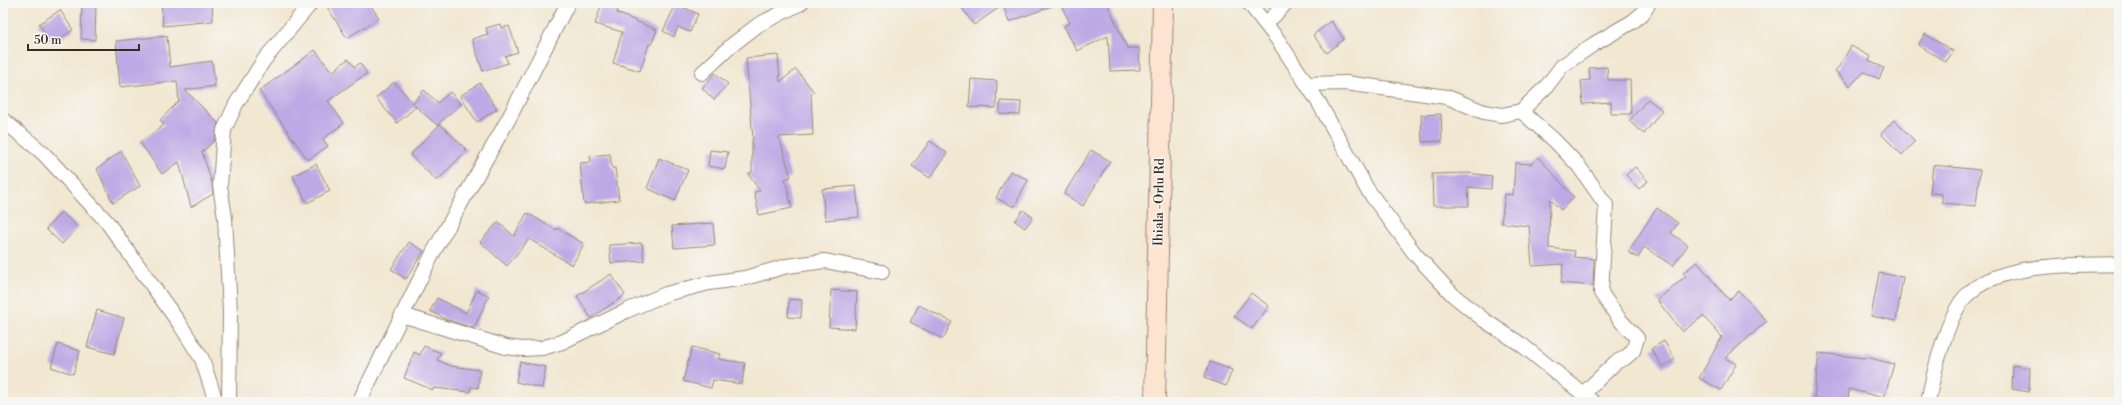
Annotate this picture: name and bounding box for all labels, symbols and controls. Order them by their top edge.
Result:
scale bar [28,26,139,52]
text: 50 m [34,33,62,48]
street label: Ihiala -Orlu Rd [1150,157,1168,246]

